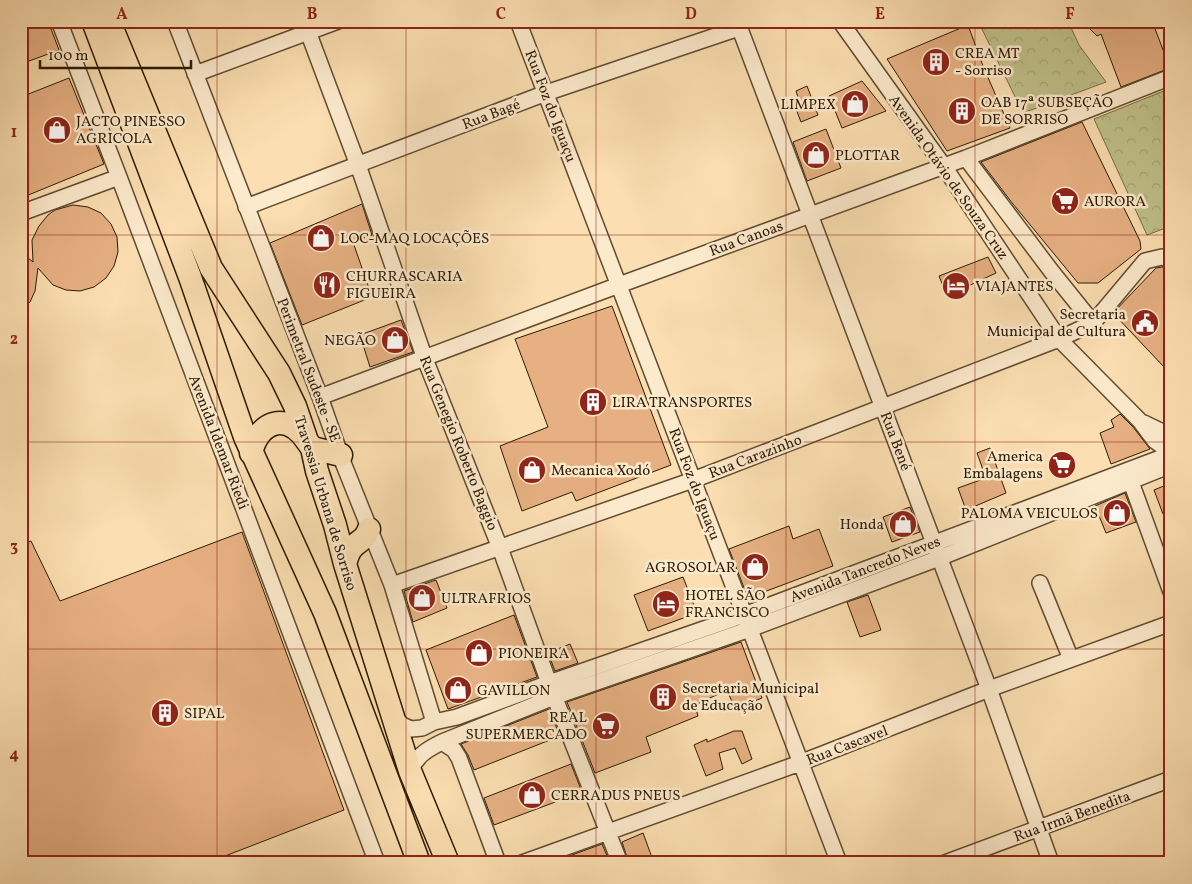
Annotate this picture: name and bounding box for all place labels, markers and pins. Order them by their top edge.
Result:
place label: CREA MT - Sorriso [955,44,1020,82]
building icon: CREA MT - Sorriso [921,47,951,77]
shop icon: LIMPEX [840,89,870,119]
place label: OAB 17ª SUBSEÇÃO DE SORRISO [981,93,1113,131]
place label: LIMPEX [781,95,836,116]
building icon: OAB 17ª SUBSEÇÃO DE SORRISO [947,96,977,126]
place label: JACTO PINESSO AGRICOLA [76,112,185,150]
shop icon: JACTO PINESSO AGRICOLA [42,115,72,145]
shop icon: PLOTTAR [801,140,831,170]
place label: PLOTTAR [835,146,900,167]
supermarket icon: AURORA [1050,186,1080,216]
place label: AURORA [1084,192,1147,213]
shop icon: LOC-MAQ LOCAÇÕES [306,223,336,253]
place label: LOC-MAQ LOCAÇÕES [340,229,489,250]
place label: CHURRASCARIA FIGUEIRA [346,267,463,305]
restaurant icon: CHURRASCARIA FIGUEIRA [312,270,342,300]
hotel icon: VIAJANTES [941,271,971,301]
place label: VIAJANTES [975,277,1053,298]
place label: Secretaria Municipal de Cultura [987,305,1126,343]
public building icon: Secretaria Municipal de Cultura [1130,308,1160,338]
shop icon: NEGÃO [380,325,410,355]
place label: NEGÃO [324,331,376,352]
building icon: LIRA TRANSPORTES [578,387,608,417]
place label: LIRA TRANSPORTES [612,393,752,414]
place label: America Embalagens [963,447,1043,485]
supermarket icon: America Embalagens [1047,450,1077,480]
shop icon: Mecanica Xodó [517,455,547,485]
place label: Mecanica Xodó [551,461,650,482]
shop icon: PALOMA VEICULOS [1102,498,1132,528]
place label: PALOMA VEICULOS [961,504,1098,525]
shop icon: Honda [888,509,918,539]
place label: Honda [840,515,884,536]
shop icon: AGROSOLAR [740,552,770,582]
place label: AGROSOLAR [645,558,736,579]
shop icon: ULTRAFRIOS [407,583,437,613]
place label: HOTEL SÃO FRANCISCO [685,586,769,624]
place label: ULTRAFRIOS [441,589,531,610]
hotel icon: HOTEL SÃO FRANCISCO [651,589,681,619]
shop icon: PIONEIRA [464,638,494,668]
place label: PIONEIRA [498,644,570,665]
shop icon: GAVILLON [443,675,473,705]
place label: Secretaria Municipal de Educação [682,679,819,717]
place label: GAVILLON [477,681,550,702]
building icon: Secretaria Municipal de Educação [648,682,678,712]
building icon: SIPAL [150,698,180,728]
place label: SIPAL [184,704,225,725]
place label: REAL SUPERMERCADO [465,708,588,746]
supermarket icon: REAL SUPERMERCADO [591,711,621,741]
shop icon: CERRADUS PNEUS [517,780,547,810]
place label: CERRADUS PNEUS [551,786,681,807]

